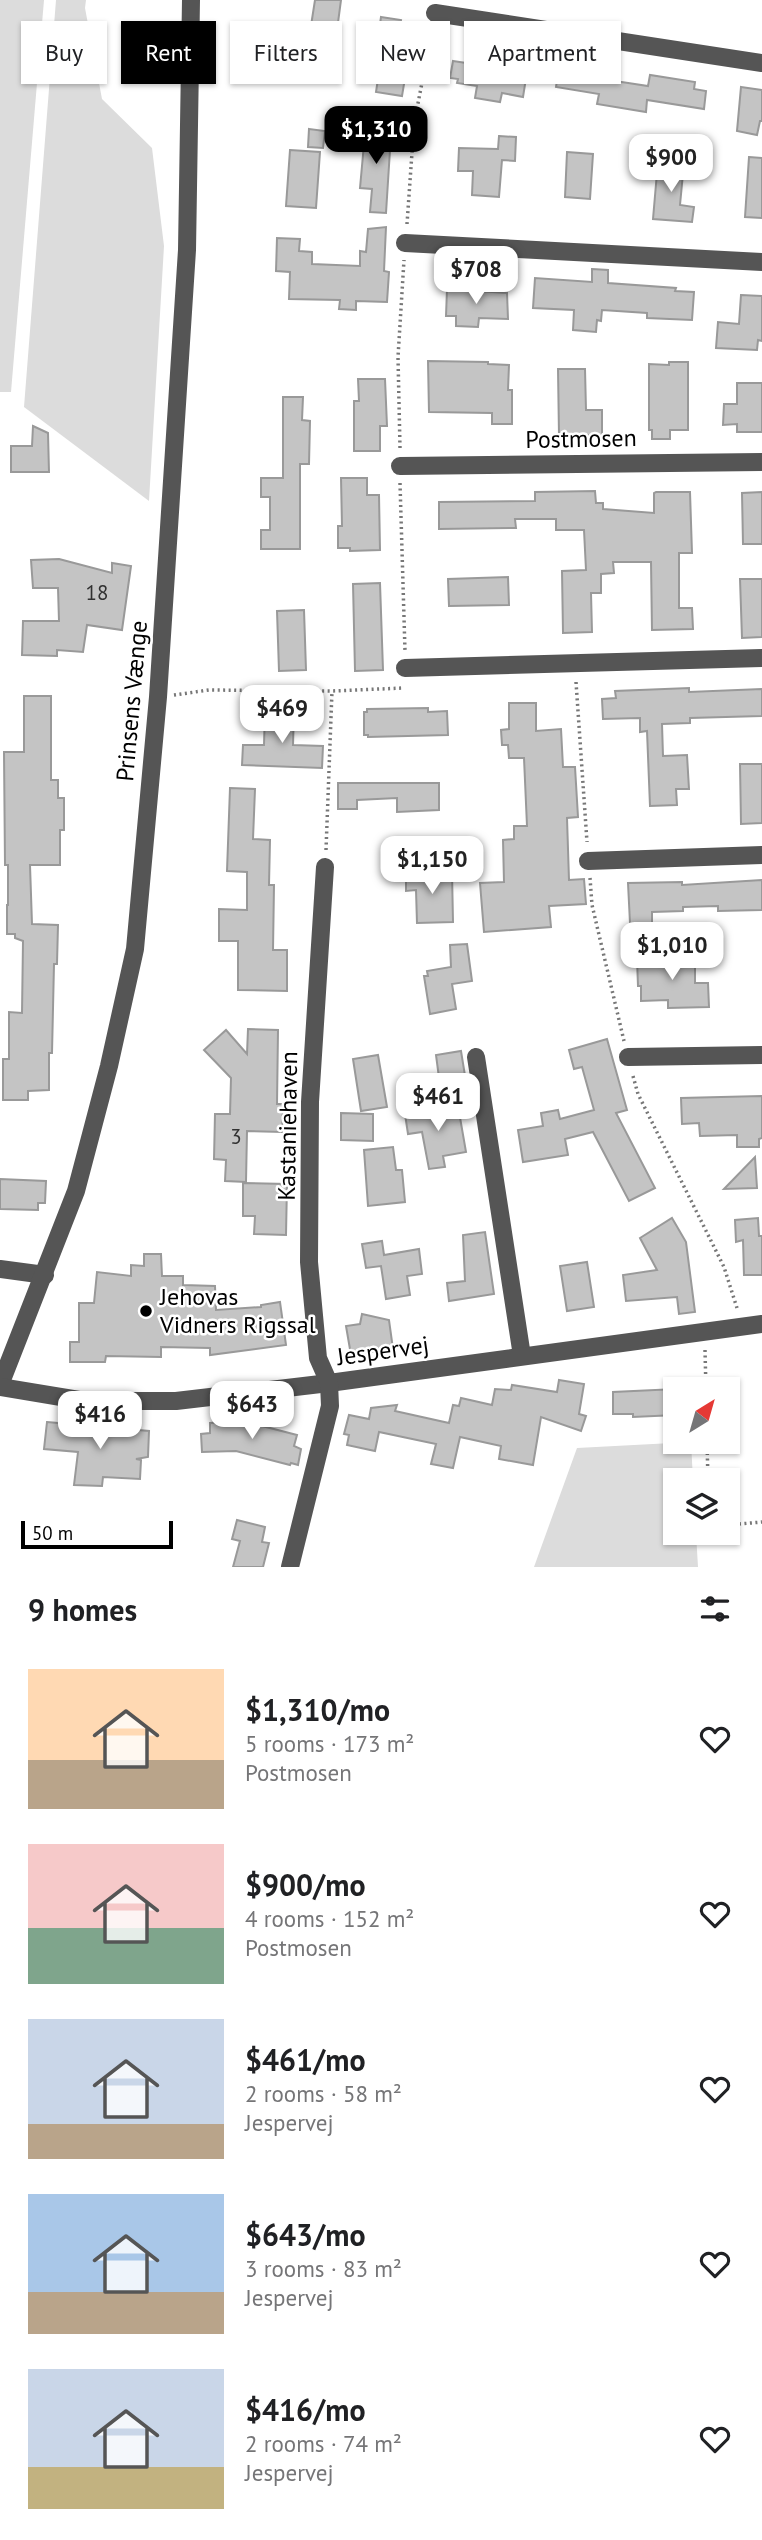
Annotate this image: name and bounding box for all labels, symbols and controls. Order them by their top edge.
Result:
chip: Buy [21,21,107,84]
chip: Rent [121,21,216,84]
chip: Filters [230,21,342,84]
chip: New [356,21,450,84]
chip: Apartment [464,21,621,84]
pin: $1,310 [319,106,433,166]
text: $1,310 [340,114,412,143]
pin: $900 [630,134,712,194]
text: $900 [645,142,697,171]
pin: $708 [435,246,517,306]
text: $708 [450,254,502,283]
street label: Postmosen [525,422,637,455]
house number: 18 [86,579,108,606]
street label: Prinsens Vænge [109,619,154,783]
pin: $469 [241,686,323,745]
text: $469 [256,693,308,722]
pin: $1,150 [375,836,489,896]
text: $1,150 [396,844,468,873]
pin: $1,010 [615,922,729,982]
text: $1,010 [636,930,708,959]
street label: Kastaniehaven [271,1051,304,1201]
pin: $461 [397,1074,479,1133]
text: $461 [412,1081,464,1110]
house number: 3 [230,1123,242,1150]
place label: Jehovas Vidners Rigssal [159,1281,316,1340]
marker: Jehovas Vidners Rigssal [138,1303,154,1319]
street label: Jespervej [334,1329,431,1372]
north arrow [663,1377,740,1454]
map controls [663,1377,740,1545]
pin: $643 [211,1382,293,1441]
text: $643 [226,1389,278,1418]
pin: $416 [59,1392,141,1451]
text: $416 [74,1399,126,1428]
button: layers [663,1468,740,1545]
scale bar [21,1518,173,1550]
text: 50 m [32,1521,73,1545]
text: 9 homes [28,1590,137,1629]
icon: filters [696,1590,734,1628]
text: $1,310/mo [245,1690,390,1729]
icon: home [84,1697,168,1781]
icon: heart [696,1720,734,1758]
text: 5 rooms · 173 m² [245,1729,414,1758]
text: Postmosen [245,1758,352,1787]
text: $900/mo [245,1865,366,1904]
icon: home [84,1872,168,1956]
icon: heart [696,1895,734,1933]
text: 4 rooms · 152 m² [245,1904,414,1933]
text: Postmosen [245,1933,352,1962]
text: $461/mo [245,2040,366,2079]
icon: home [84,2047,168,2131]
icon: heart [696,2070,734,2108]
text: 2 rooms · 58 m² [245,2079,402,2108]
text: Jespervej [245,2108,334,2137]
text: $643/mo [245,2215,366,2254]
icon: home [84,2222,168,2306]
icon: heart [696,2245,734,2283]
text: 3 rooms · 83 m² [245,2254,402,2283]
text: Jespervej [245,2283,334,2312]
text: $416/mo [245,2390,366,2429]
icon: home [84,2397,168,2481]
icon: heart [696,2420,734,2458]
text: 2 rooms · 74 m² [245,2429,402,2458]
text: Jespervej [245,2458,334,2487]

